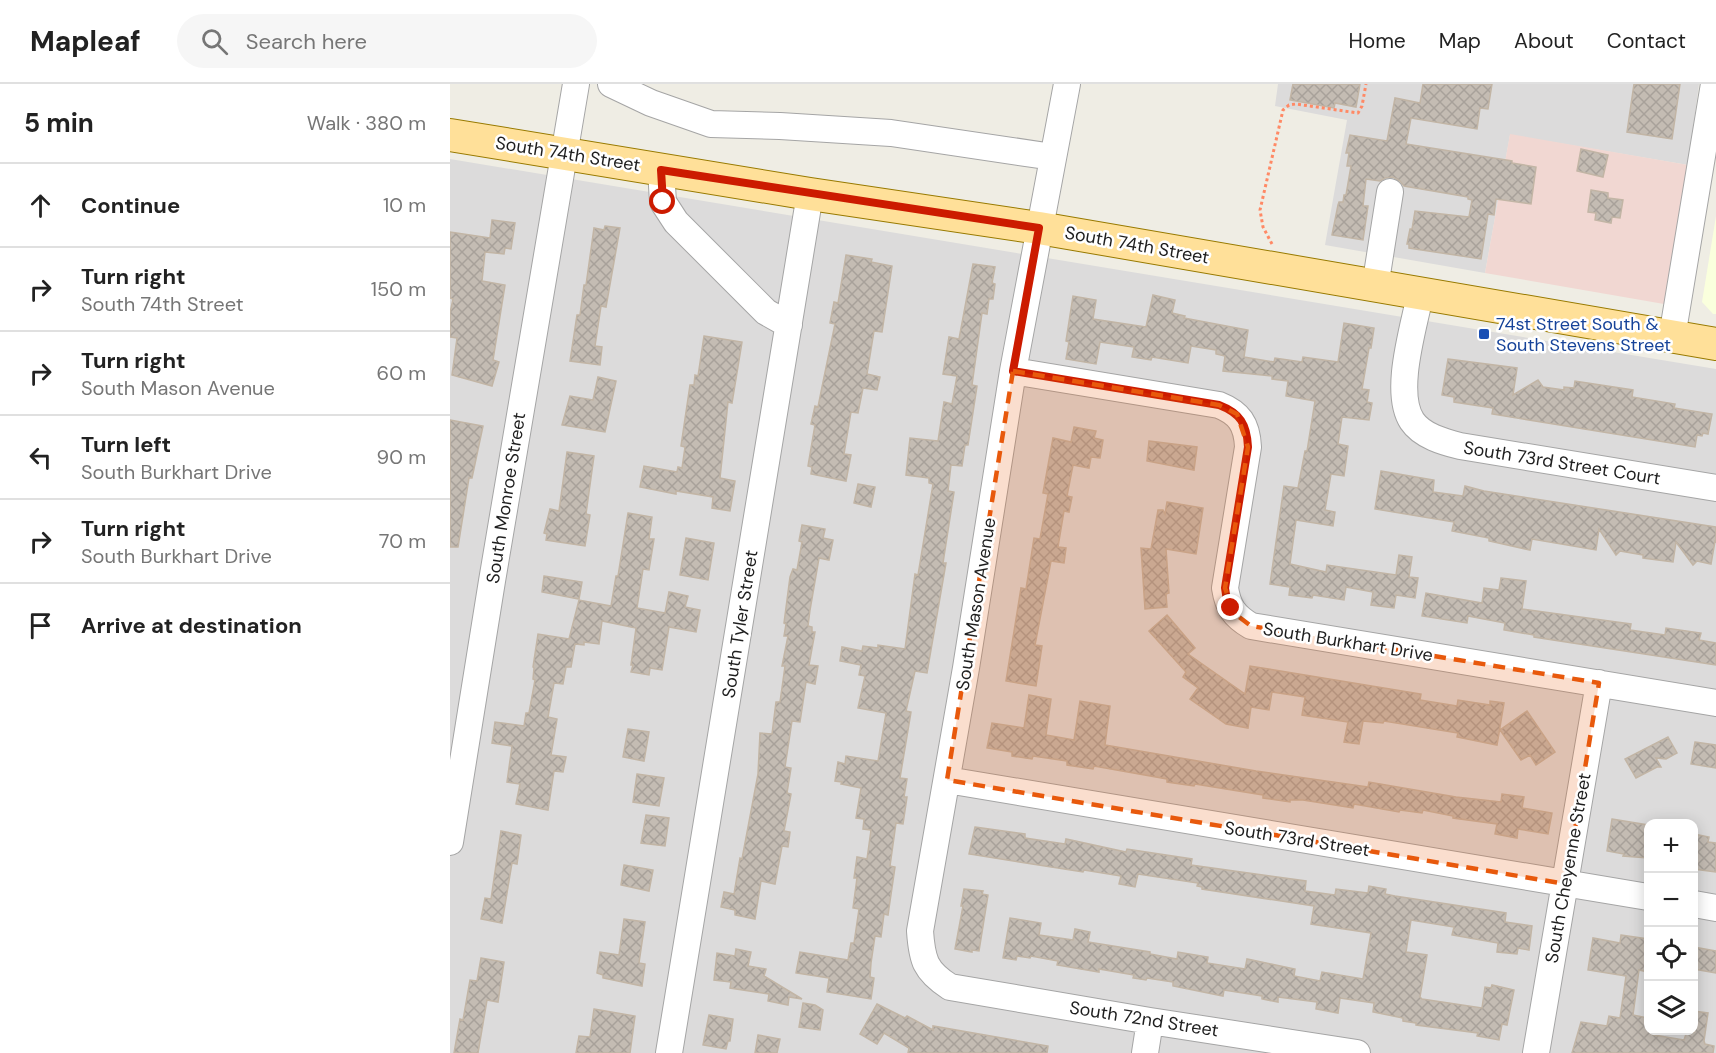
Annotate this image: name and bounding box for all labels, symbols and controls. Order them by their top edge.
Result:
search box [177,14,597,68]
text: Mapleaf [30,23,141,60]
icon: search [198,25,231,58]
text: Search here [246,27,367,56]
text: Home [1348,27,1406,55]
text: Map [1439,27,1481,55]
text: About [1514,27,1574,55]
text: Contact [1607,27,1686,55]
text: 5 min [24,106,94,140]
text: Walk · 380 m [307,110,426,136]
street label: South 74th Street [494,131,642,177]
route start [649,188,675,214]
icon: ahead [24,189,57,222]
text: Continue [81,191,180,220]
text: 10 m [383,192,426,218]
street label: South 74th Street [1063,220,1211,270]
text: Turn right [81,262,186,291]
icon: right [24,273,57,306]
text: 150 m [371,276,426,302]
text: South 74th Street [81,291,244,317]
place label: 74st Street South & South Stevens Street [1496,312,1671,357]
marker: 74st Street South & South Stevens Street [1477,327,1491,341]
text: Turn right [81,346,186,375]
icon: right [24,357,57,390]
text: 60 m [377,360,426,386]
text: South Mason Avenue [81,375,275,401]
street label: South Monroe Street [481,411,531,585]
text: Turn left [81,430,171,459]
street label: South 73rd Street Court [1462,436,1662,490]
icon: left [24,441,57,474]
text: 90 m [377,444,426,470]
text: South Burkhart Drive [81,459,272,485]
text: Turn right [81,514,186,543]
street label: South Mason Avenue [950,516,1002,692]
icon: right [24,525,57,558]
text: 70 m [379,528,426,554]
text: South Burkhart Drive [81,543,272,569]
street label: South Tyler Street [716,548,764,700]
route end [1217,594,1243,620]
icon: arrive [24,609,57,642]
text: Arrive at destination [81,611,302,640]
street label: South Burkhart Drive [1261,617,1435,667]
street label: South Cheyenne Street [1539,771,1597,965]
street label: South 73rd Street [1223,816,1371,862]
map controls [1644,819,1698,1035]
button: + [1644,819,1698,873]
button: − [1644,873,1698,927]
button: locate [1644,927,1698,981]
button: layers [1644,981,1698,1035]
street label: South 72nd Street [1068,995,1220,1043]

